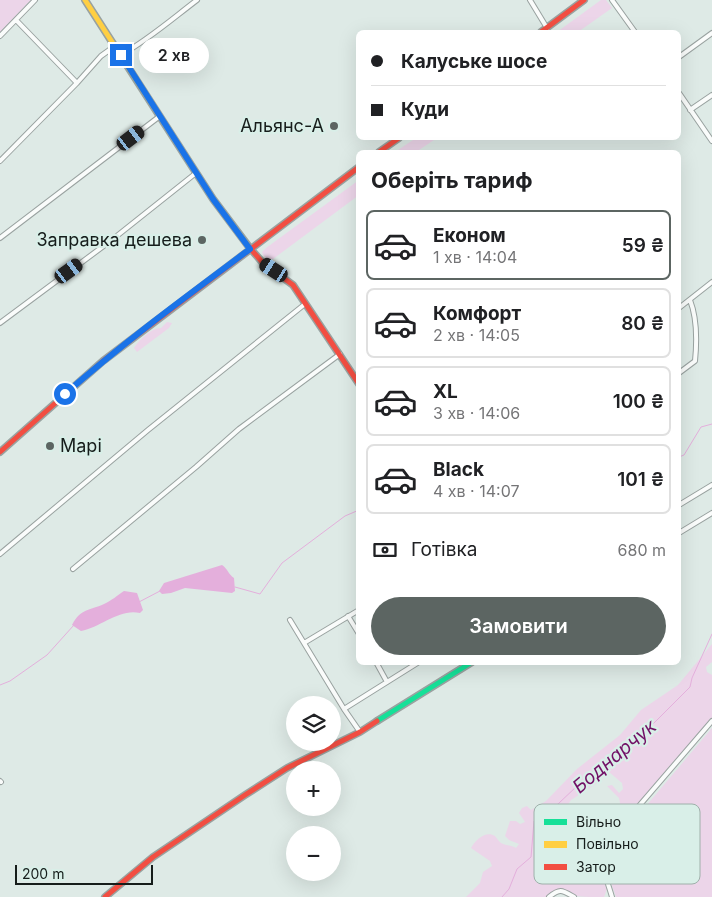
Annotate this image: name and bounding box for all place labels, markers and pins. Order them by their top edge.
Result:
place label: Альянс-А [240,115,324,136]
marker: Альянс-А [328,120,340,132]
place label: Заправка дешева [36,229,192,250]
marker: Заправка дешева [196,234,208,246]
place label: Марі [60,435,102,456]
marker: Марі [44,440,56,452]

